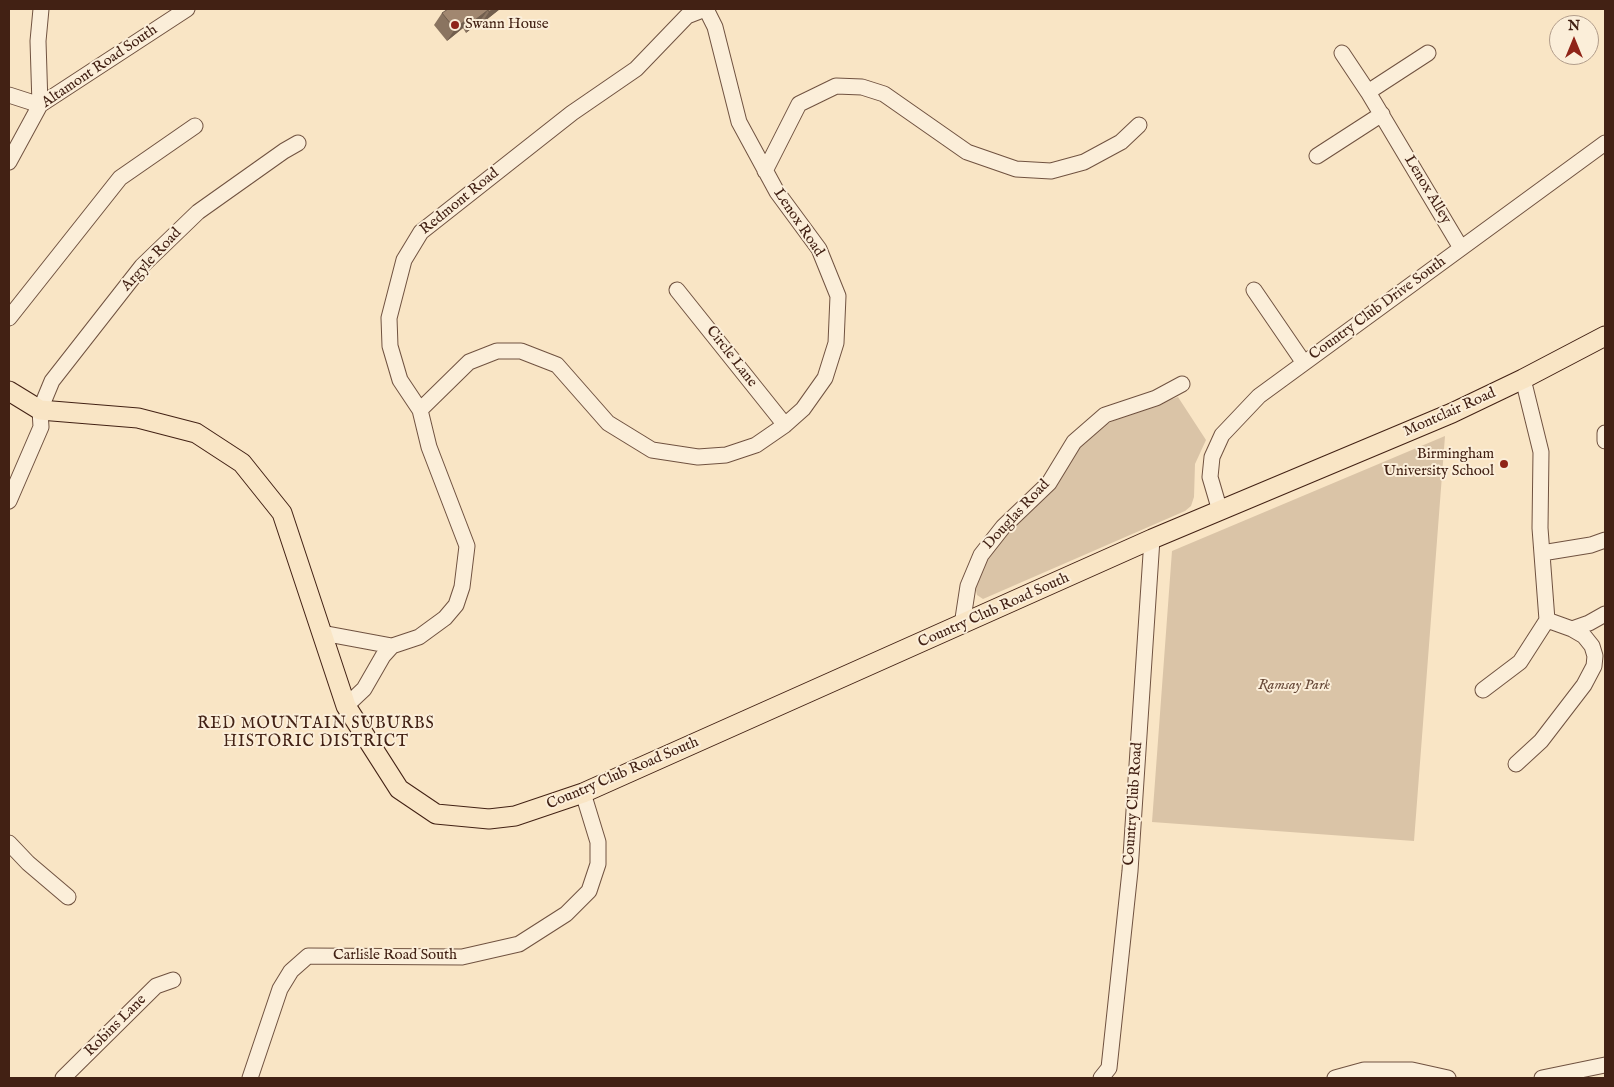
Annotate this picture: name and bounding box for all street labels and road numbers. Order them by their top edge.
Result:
street label: Altamont Road South [39,22,161,112]
street label: Lenox Alley [1400,152,1454,228]
street label: Redmont Road [417,165,503,239]
street label: Lenox Road [769,186,827,260]
street label: Argyle Road [118,225,186,295]
street label: Country Club Drive South [1306,253,1450,365]
street label: Circle Lane [701,323,761,391]
street label: Montclair Road [1401,385,1499,441]
street label: Douglas Road [980,476,1054,554]
street label: Country Club Road South [916,570,1072,652]
street label: Country Club Road South [544,734,702,814]
street label: Country Club Road [1121,742,1147,866]
street label: Carlisle Road South [333,947,457,965]
street label: Robins Lane [81,991,151,1061]

